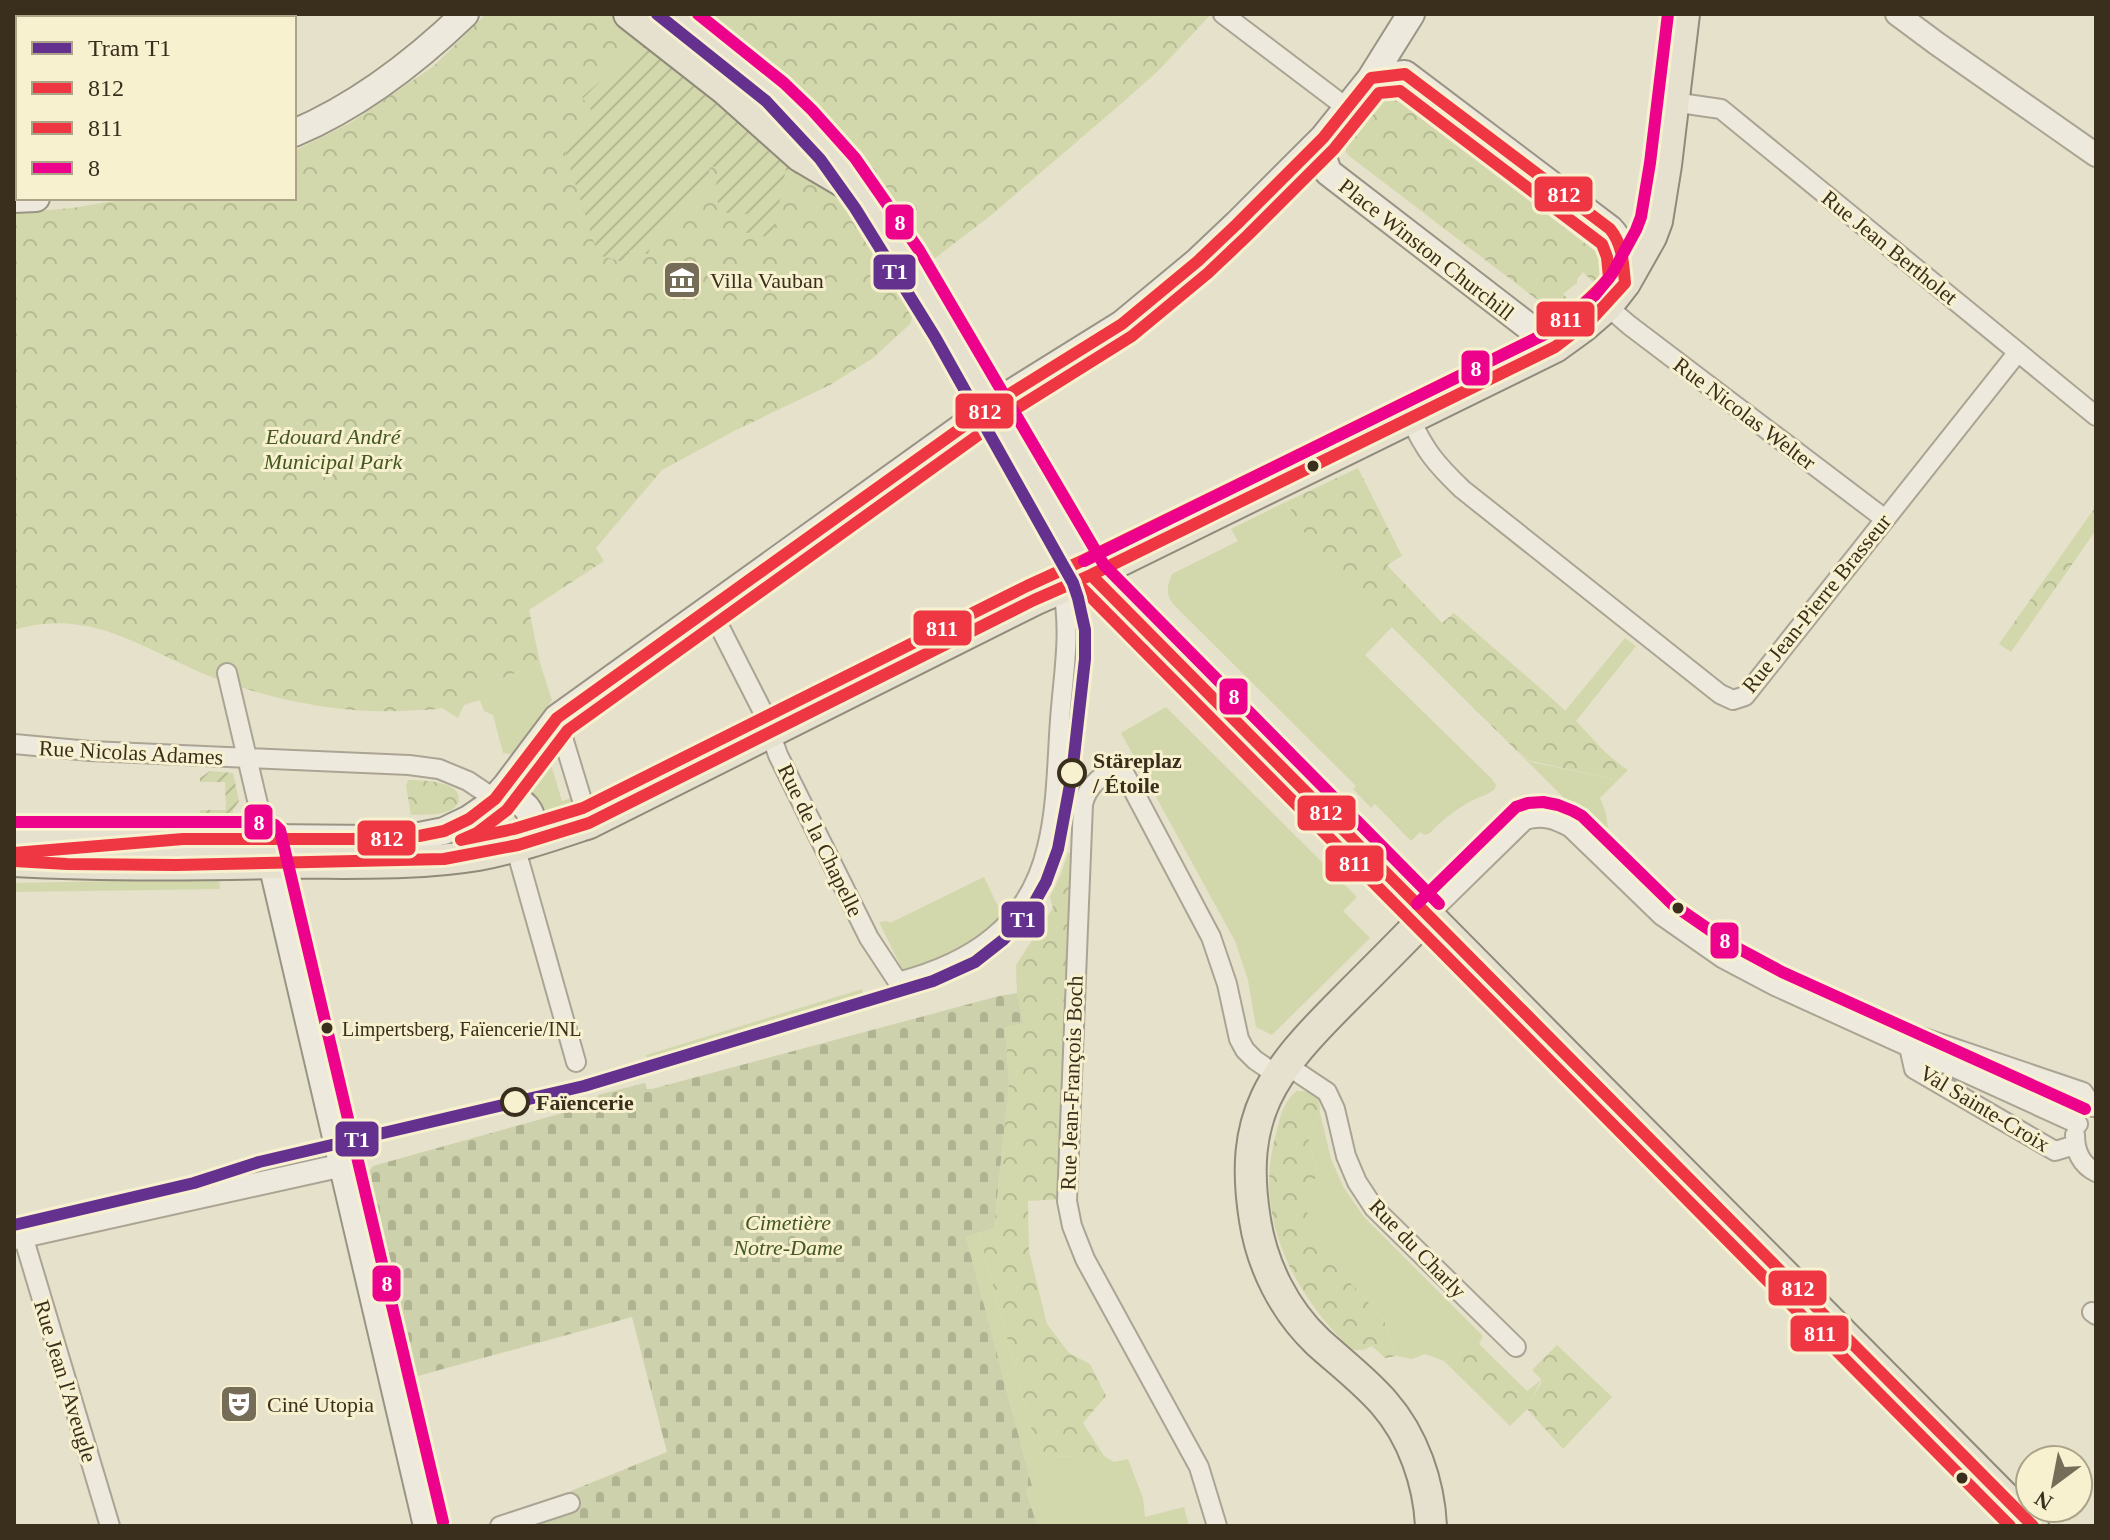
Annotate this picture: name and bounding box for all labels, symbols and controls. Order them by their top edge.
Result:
legend [16,16,296,200]
text: Tram T1 [88,35,171,61]
text: 812 [88,75,124,101]
text: 811 [88,115,123,141]
text: 8 [88,155,100,181]
street label: Place Winston Churchill [1334,173,1519,325]
line badge: 812 [1533,175,1594,213]
text: 812 [1548,182,1581,207]
street label: Rue Jean Bertholet [1817,185,1963,310]
line badge: 8 [884,203,915,241]
text: 8 [895,210,906,235]
line badge: T1 [872,253,917,291]
museum icon: Villa Vauban [661,259,703,301]
text: T1 [882,259,908,284]
place label: Villa Vauban [710,268,824,293]
line badge: 811 [1535,300,1596,338]
text: 811 [1550,307,1582,332]
line badge: 8 [1460,349,1491,387]
street label: Rue Nicolas Welter [1669,352,1821,475]
text: 8 [1471,356,1482,381]
line badge: 812 [954,392,1015,430]
text: 812 [969,399,1002,424]
park label: Edouard André Municipal Park [263,424,404,474]
unlabelled marker [1305,458,1321,474]
street label: Rue Jean-Pierre Brasseur [1737,509,1896,698]
line badge: 811 [912,609,973,647]
text: 811 [926,616,958,641]
line badge: 8 [1218,677,1249,716]
text: 8 [1229,684,1240,709]
street label: Rue Nicolas Adames [38,735,224,770]
place label: Stäreplaz / Étoile [1092,748,1182,798]
marker: Stäreplaz / Étoile [1058,759,1086,787]
street label: Rue de la Chapelle [773,760,868,921]
line badge: 812 [1296,794,1357,832]
text: 812 [1310,800,1343,825]
line badge: 8 [243,803,274,841]
text: 8 [254,810,265,835]
line badge: 812 [356,819,417,857]
text: 812 [371,826,404,851]
line badge: 811 [1324,844,1385,883]
text: 811 [1339,851,1371,876]
line badge: T1 [1000,900,1046,939]
unlabelled marker [1670,900,1686,916]
text: T1 [1010,907,1036,932]
line badge: 8 [1709,921,1740,960]
text: 8 [1720,928,1731,953]
street label: Rue Jean-François Boch [1055,975,1088,1191]
place label: Limpertsberg, Faïencerie/INL [342,1018,582,1041]
marker: Limpertsberg, Faïencerie/INL [319,1020,335,1036]
street label: Val Sainte-Croix [1915,1060,2054,1157]
marker: Faïencerie [501,1088,529,1116]
place label: Faïencerie [536,1090,634,1115]
line badge: T1 [334,1120,380,1158]
text: T1 [344,1127,370,1152]
street label: Rue du Charly [1364,1194,1471,1303]
park label: Cimetière Notre-Dame [732,1210,843,1260]
line badge: 8 [371,1264,402,1303]
line badge: 812 [1767,1269,1828,1307]
text: 8 [382,1271,393,1296]
text: 812 [1782,1276,1815,1301]
street label: Rue Jean l'Aveugle [29,1297,102,1465]
line badge: 811 [1789,1314,1850,1353]
text: 811 [1804,1321,1836,1346]
theatre icon: Ciné Utopia [218,1383,260,1425]
place label: Ciné Utopia [267,1392,374,1417]
north arrow [2014,1444,2094,1524]
unlabelled marker [1954,1470,1970,1486]
text: N [2030,1486,2057,1515]

